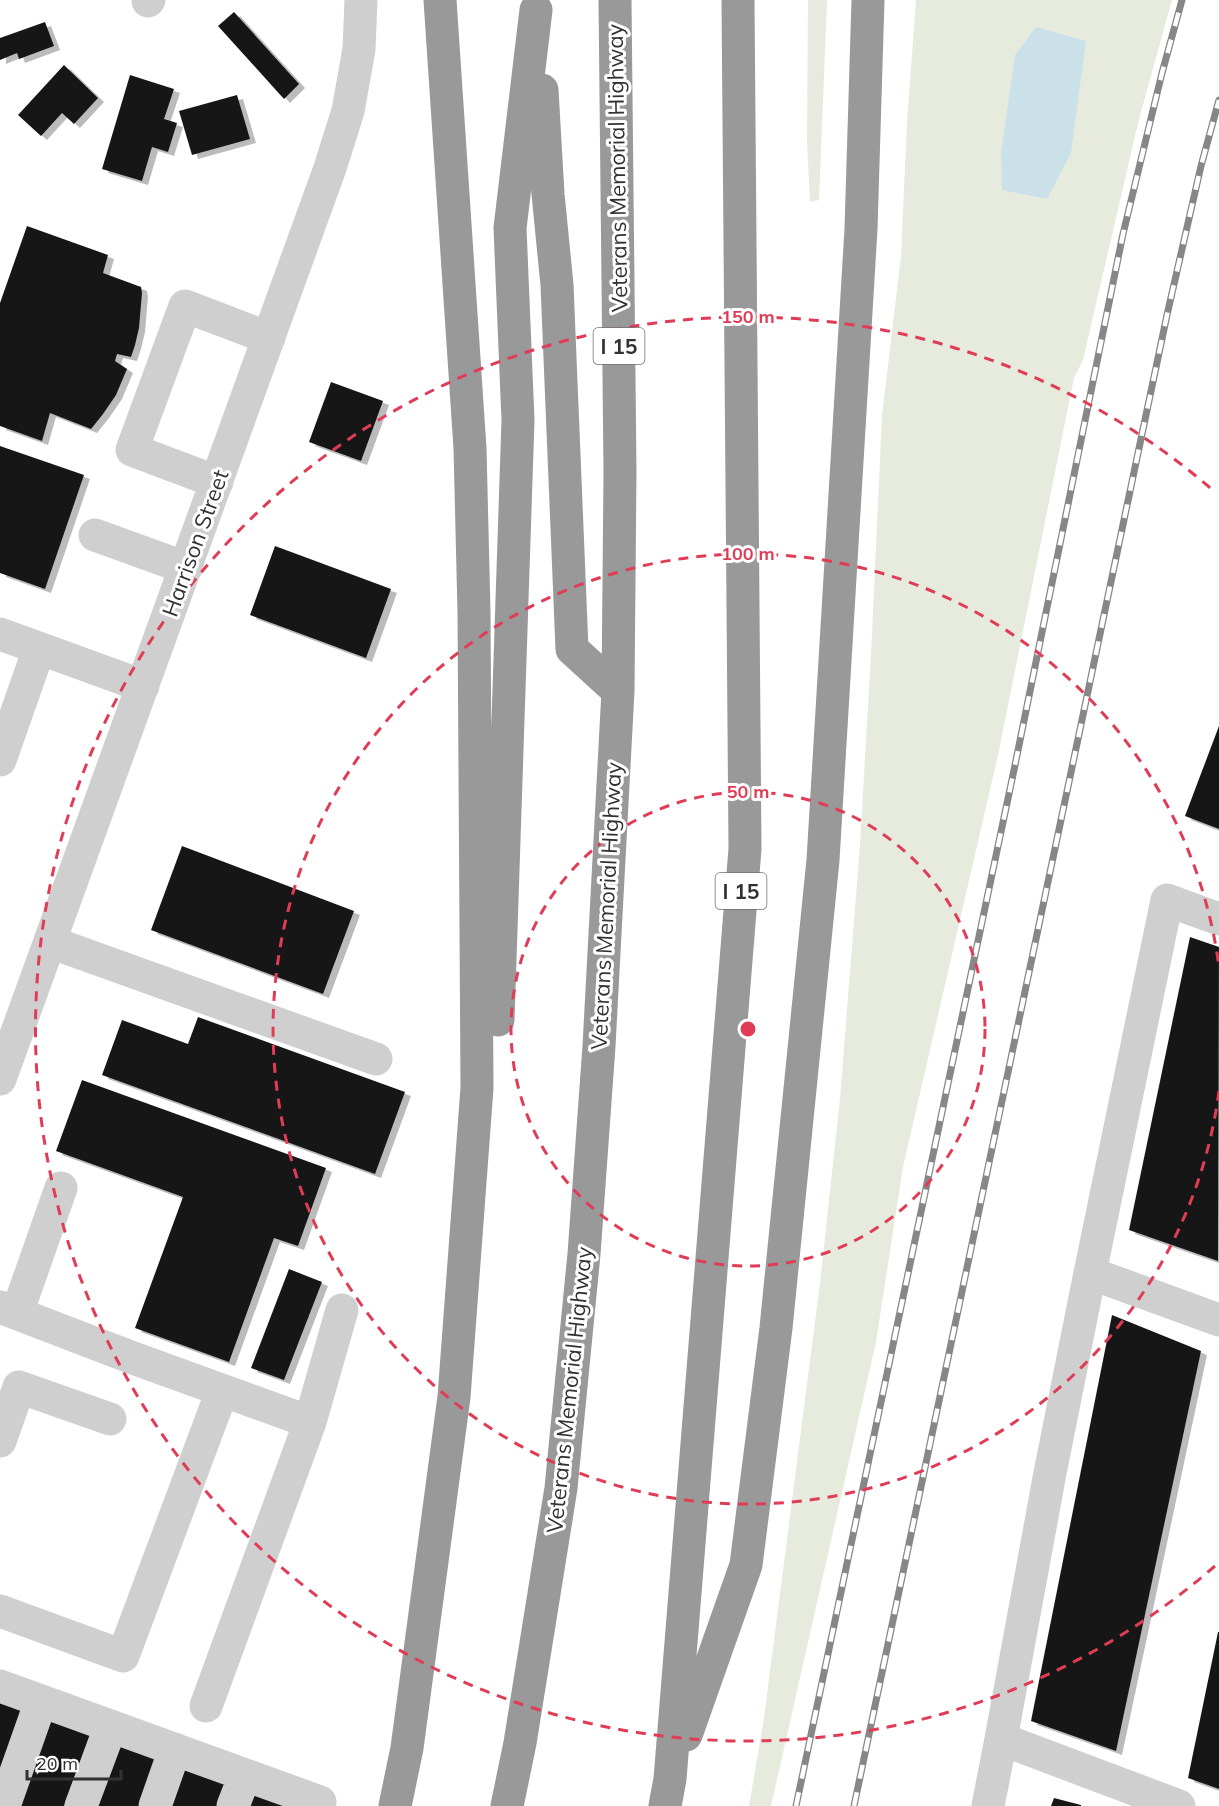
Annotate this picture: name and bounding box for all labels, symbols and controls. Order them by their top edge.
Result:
street label: Veterans Memorial Highway [600,23,634,312]
text: 150 m [721,305,775,328]
road number: I 15 [594,328,644,364]
street label: Harrison Street [155,465,235,620]
text: 100 m [721,542,775,565]
street label: Veterans Memorial Highway [584,761,628,1051]
text: 50 m [727,780,769,803]
road number: I 15 [716,873,766,909]
centre of rings [738,1019,758,1039]
street label: Veterans Memorial Highway [540,1245,598,1535]
scale bar [27,1743,122,1781]
text: 20 m [36,1752,78,1775]

